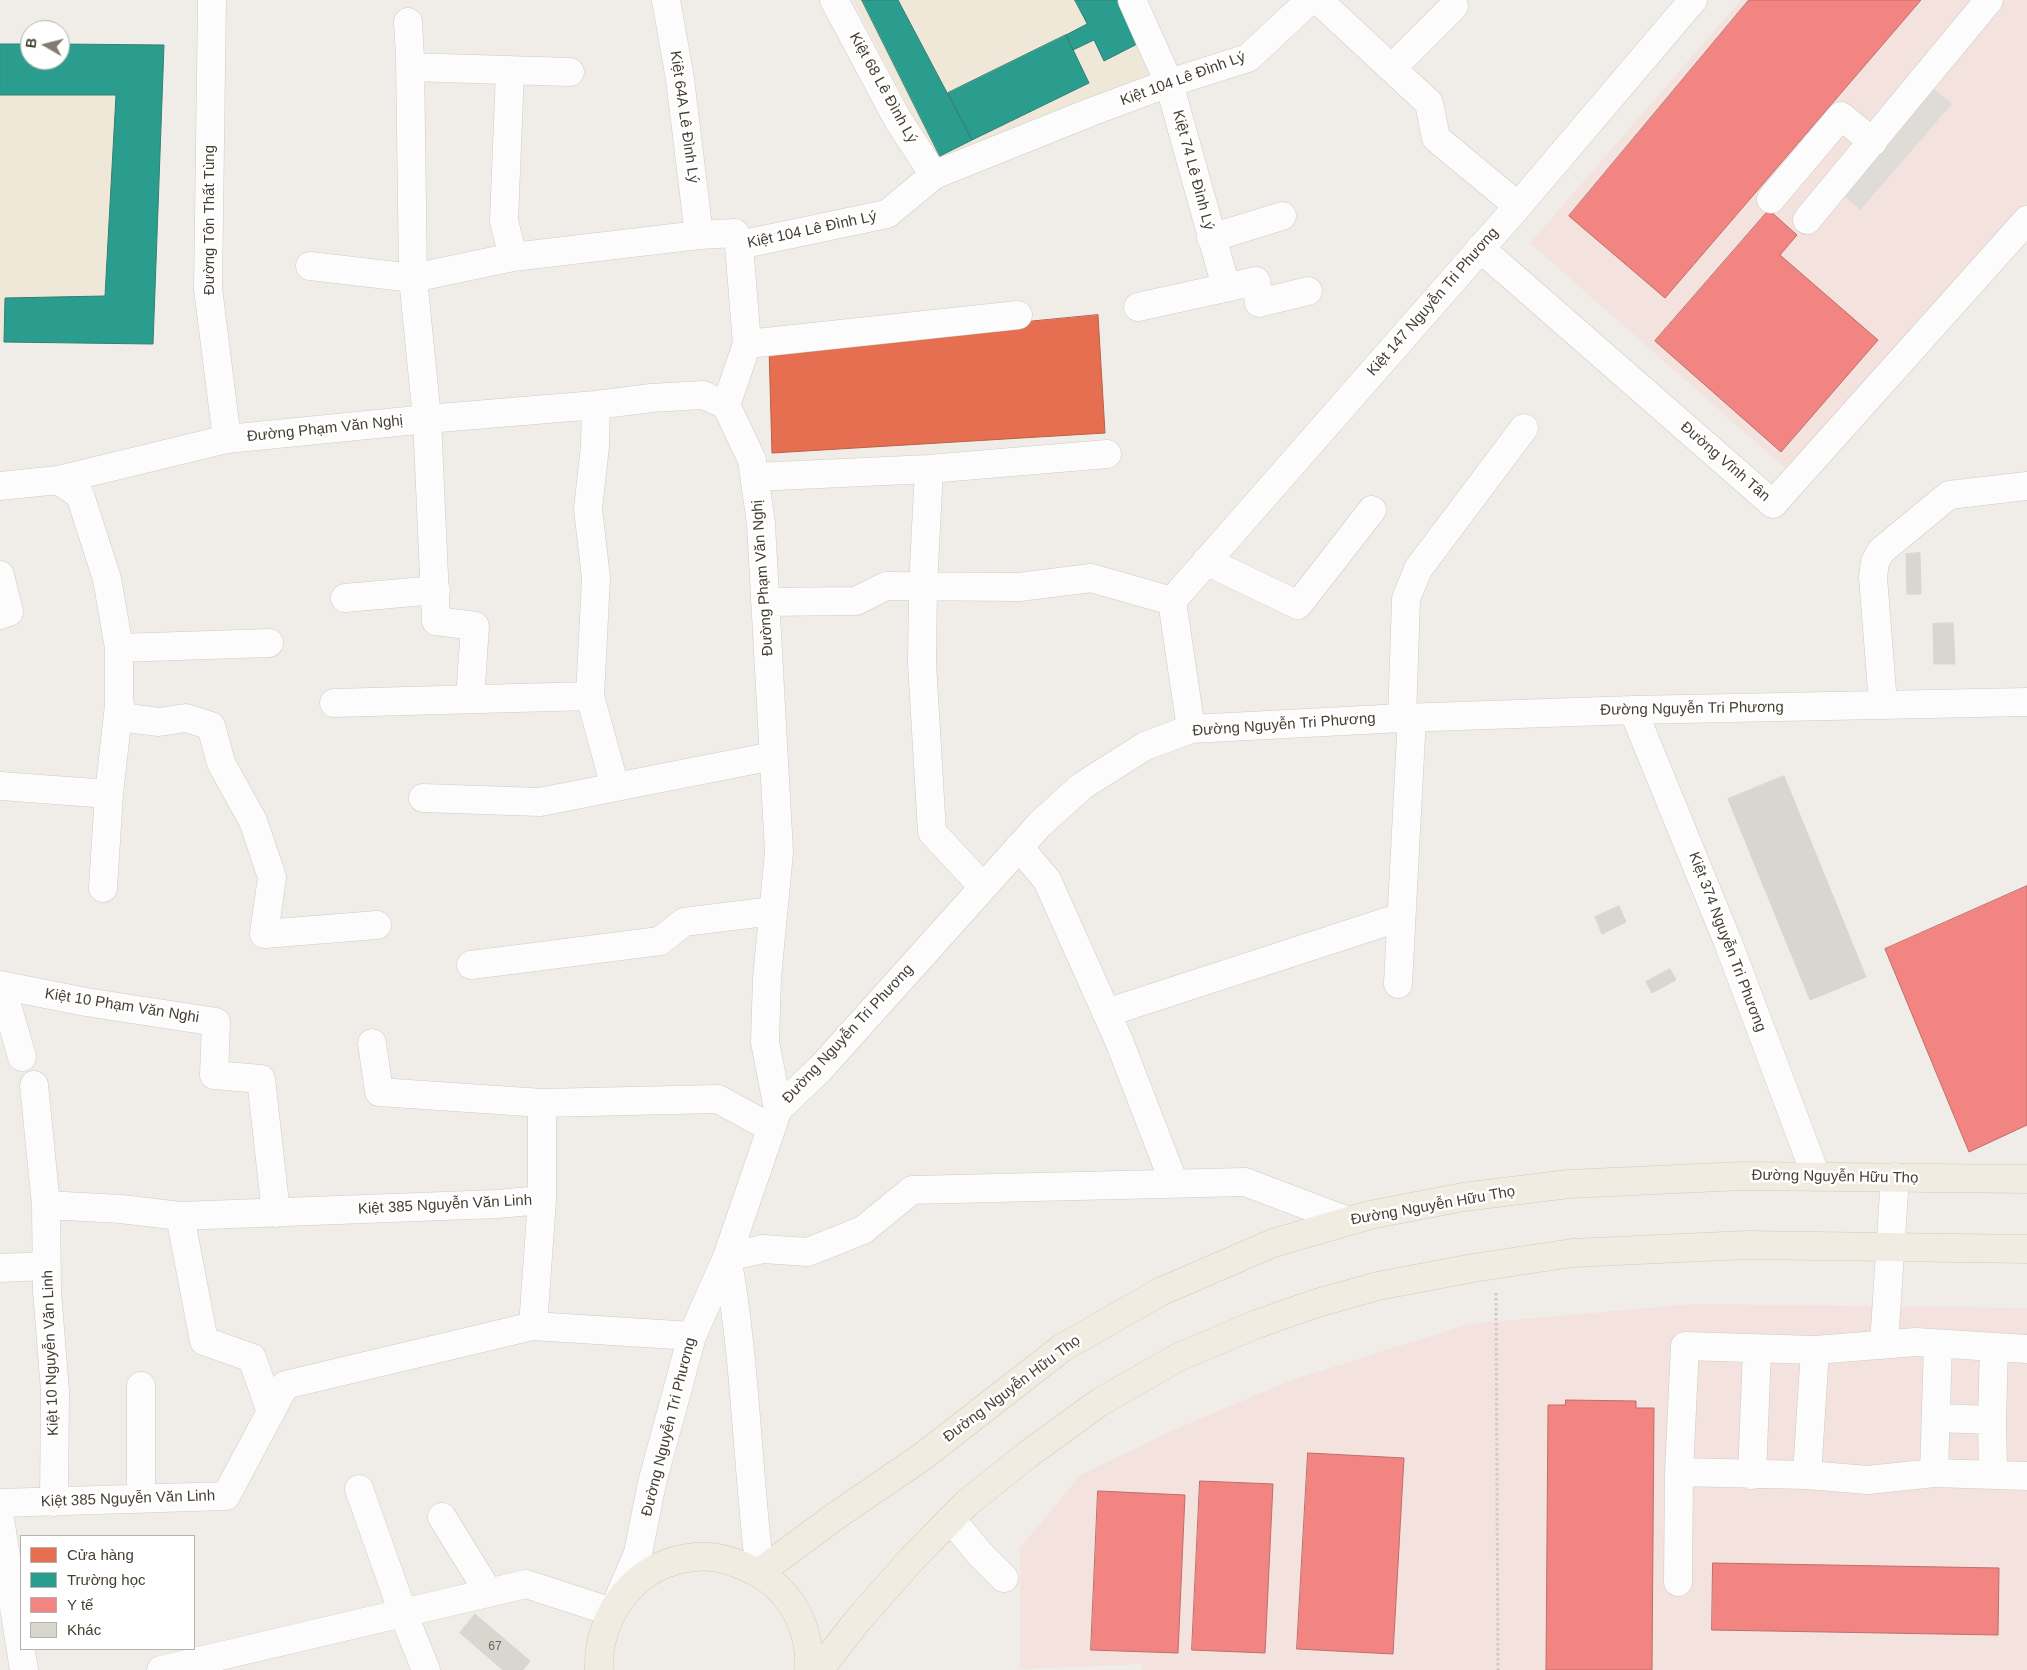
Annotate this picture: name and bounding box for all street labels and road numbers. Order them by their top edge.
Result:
street label: Kiệt 68 Lê Đình Lý [845,30,921,146]
street label: Kiệt 104 Lê Đình Lý [1118,48,1248,110]
street label: Kiệt 64A Lê Đình Lý [666,50,702,184]
street label: Kiệt 74 Lê Đình Lý [1168,108,1218,232]
street label: Đường Tôn Thất Tùng [201,145,219,295]
street label: Kiệt 104 Lê Đình Lý [746,207,878,253]
street label: Kiệt 147 Nguyễn Tri Phương [1364,224,1502,380]
street label: Đường Phạm Văn Nghị [246,412,404,446]
street label: Đường Vĩnh Tân [1677,418,1773,506]
street label: Đường Phạm Văn Nghị [749,499,777,657]
street label: Đường Nguyễn Tri Phương [1600,698,1784,720]
street label: Đường Nguyễn Tri Phương [1192,710,1376,740]
street label: Kiệt 374 Nguyễn Tri Phương [1684,850,1770,1034]
street label: Đường Nguyễn Tri Phương [779,961,917,1107]
street label: Kiệt 10 Phạm Văn Nghi [44,985,200,1027]
street label: Đường Nguyễn Hữu Thọ [1752,1167,1918,1187]
street label: Đường Nguyễn Hữu Thọ [1349,1183,1517,1229]
street label: Kiệt 385 Nguyễn Văn Linh [358,1191,532,1219]
street label: Kiệt 10 Nguyễn Văn Linh [39,1270,63,1436]
street label: Đường Nguyễn Hữu Thọ [940,1332,1084,1446]
street label: Đường Nguyễn Tri Phương [638,1336,700,1518]
street label: Kiệt 385 Nguyễn Văn Linh [41,1487,215,1511]

